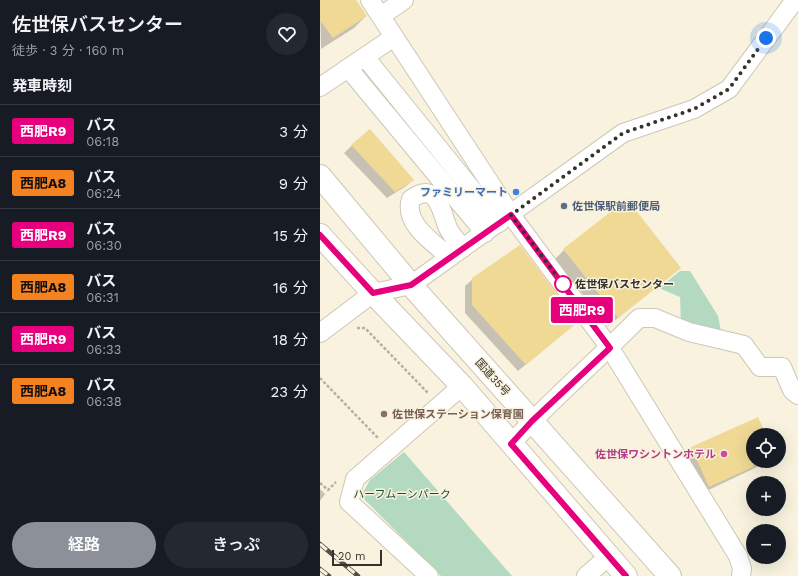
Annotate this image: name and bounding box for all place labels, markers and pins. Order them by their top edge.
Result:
place label: ファミリーマート [420,186,508,199]
marker: ファミリーマート [511,187,521,197]
place label: 佐世保駅前郵便局 [572,200,660,213]
marker: 佐世保駅前郵便局 [559,201,569,211]
marker: 佐世保バスセンター [554,275,572,293]
place label: 佐世保バスセンター [575,278,674,291]
place label: 佐世保ステーション保育園 [392,408,524,421]
marker: 佐世保ステーション保育園 [379,409,389,419]
place label: 佐世保ワシントンホテル [595,448,716,461]
marker: 佐世保ワシントンホテル [719,449,729,459]

